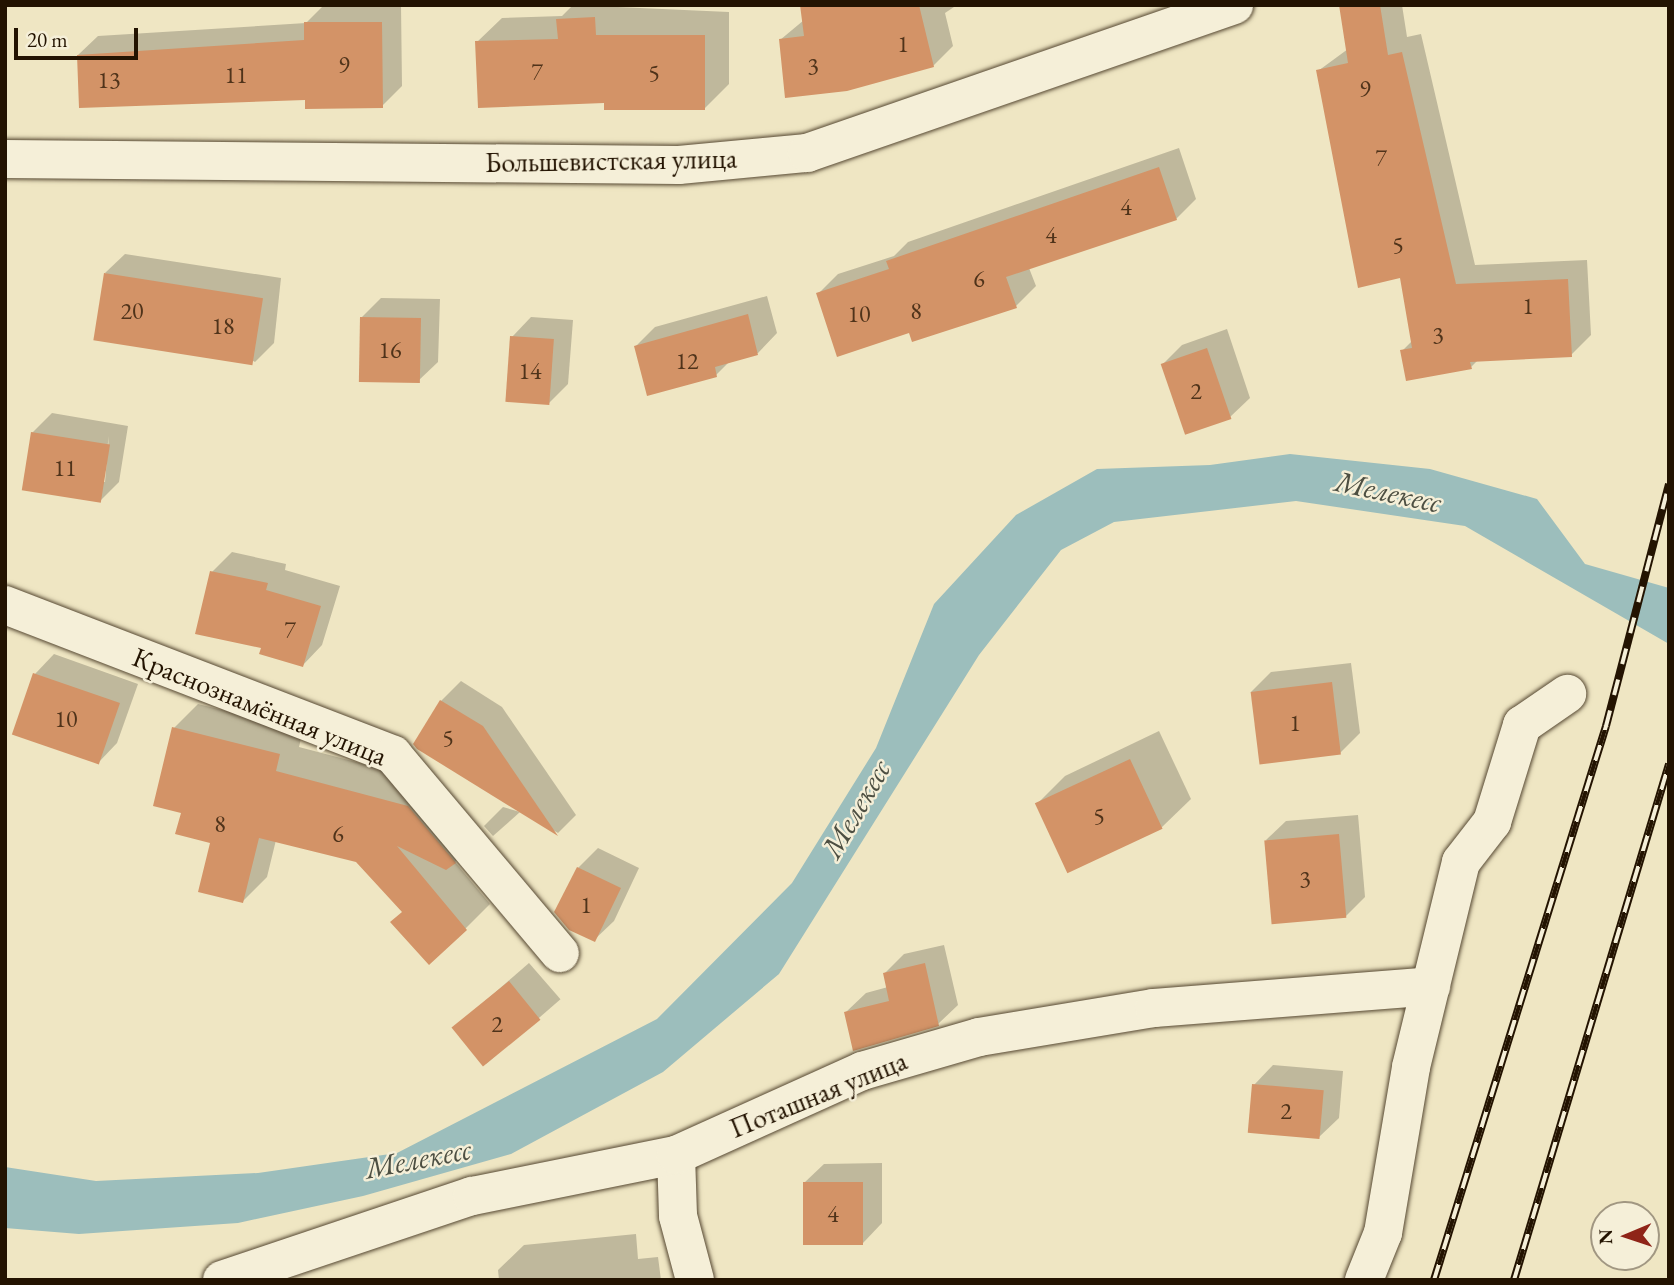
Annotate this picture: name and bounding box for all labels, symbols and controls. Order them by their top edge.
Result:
scale bar [18,14,142,58]
text: 20 m [27,26,68,53]
house number: 1 [897,30,909,58]
house number: 9 [338,51,350,79]
house number: 3 [807,52,819,80]
house number: 7 [531,58,543,86]
house number: 5 [648,59,660,87]
house number: 11 [224,61,248,89]
house number: 13 [97,66,121,94]
house number: 9 [1359,75,1371,103]
street label: Большевистская улица [485,141,737,179]
house number: 7 [1375,144,1387,172]
house number: 4 [1120,193,1132,221]
house number: 4 [1045,221,1057,249]
house number: 5 [1392,231,1404,259]
house number: 6 [973,265,985,293]
house number: 1 [1522,292,1534,320]
house number: 20 [120,297,144,325]
house number: 8 [910,297,922,325]
house number: 10 [847,300,871,328]
house number: 18 [211,312,235,340]
house number: 3 [1432,321,1444,349]
house number: 16 [378,336,402,364]
house number: 12 [675,347,699,375]
house number: 14 [518,357,542,385]
house number: 2 [1190,377,1202,405]
house number: 11 [53,454,77,482]
water label: Мелекесс [1332,463,1444,521]
house number: 7 [284,616,296,644]
street label: Краснознамённая улица [128,640,392,772]
house number: 10 [54,705,78,733]
house number: 1 [1289,709,1301,737]
house number: 5 [442,724,454,752]
water label: Мелекесс [814,754,898,864]
house number: 5 [1093,802,1105,830]
house number: 8 [214,810,226,838]
house number: 6 [332,820,344,848]
house number: 3 [1299,865,1311,893]
house number: 1 [580,891,592,919]
house number: 2 [491,1010,503,1038]
street label: Поташная улица [724,1043,912,1145]
house number: 2 [1280,1097,1292,1125]
water label: Мелекесс [362,1131,474,1187]
house number: 4 [827,1200,839,1228]
north arrow [1590,1201,1660,1271]
text: N [1593,1229,1618,1245]

